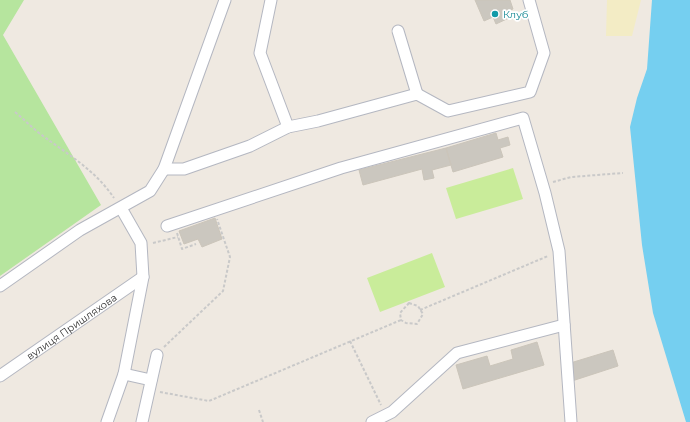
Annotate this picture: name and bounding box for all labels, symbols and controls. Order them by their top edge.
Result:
place label: Клуб [503,8,529,21]
marker: Клуб [490,9,500,19]
street label: вулиця Пришляхова [24,291,120,363]

